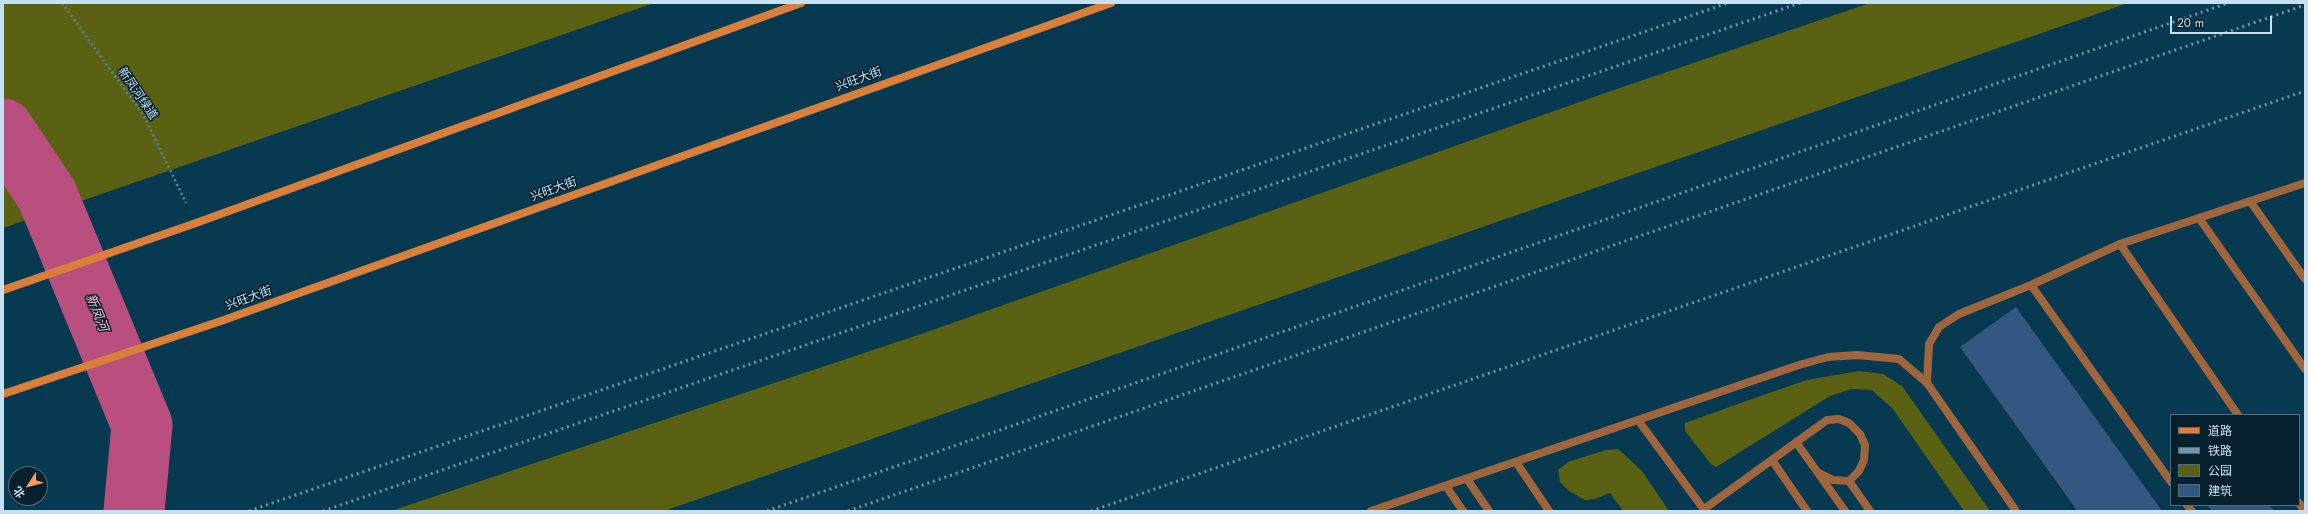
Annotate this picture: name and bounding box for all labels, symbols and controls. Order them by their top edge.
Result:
scale bar [2172,8,2274,34]
text: 20 m [2177,14,2204,32]
street label: 新凤河绿道 [114,65,160,123]
street label: 兴旺大街 [834,65,884,95]
street label: 兴旺大街 [529,175,579,205]
street label: 兴旺大街 [224,284,274,314]
water label: 新凤河 [81,292,111,334]
legend [2170,414,2300,506]
text: 道路 [2208,422,2232,440]
text: 铁路 [2208,442,2232,460]
text: 公园 [2208,462,2232,480]
north arrow [8,466,48,506]
text: 建筑 [2208,482,2232,500]
text: 北 [9,483,29,502]

